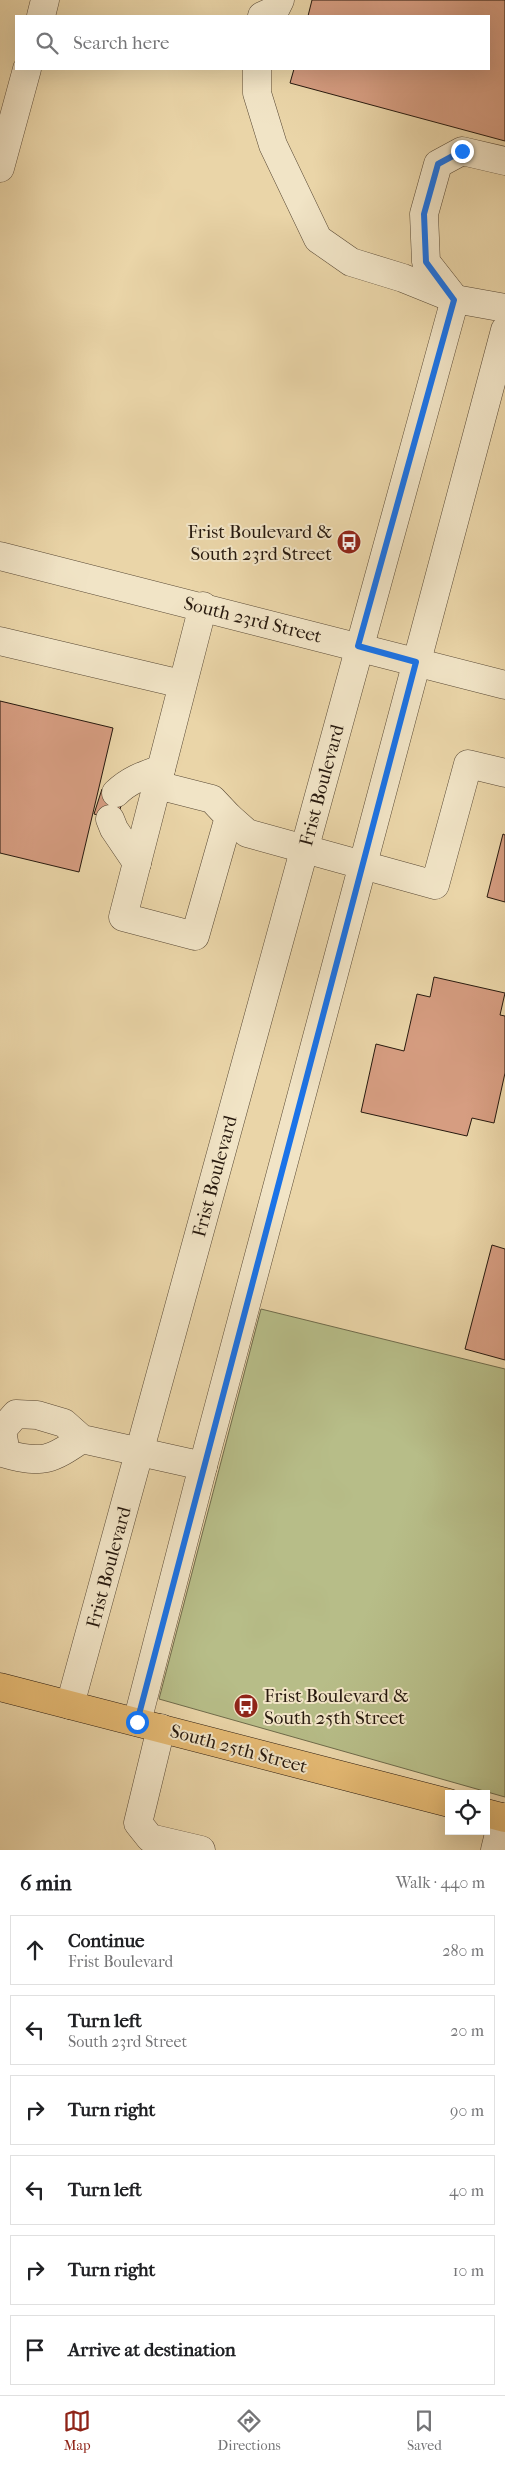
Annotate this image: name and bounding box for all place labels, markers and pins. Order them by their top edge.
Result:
place label: Frist Boulevard & South 23rd Street [187,521,332,565]
bus stop icon: Frist Boulevard & South 23rd Street [336,529,362,555]
place label: Frist Boulevard & South 25th Street [264,1685,409,1729]
bus stop icon: Frist Boulevard & South 25th Street [233,1693,259,1719]

